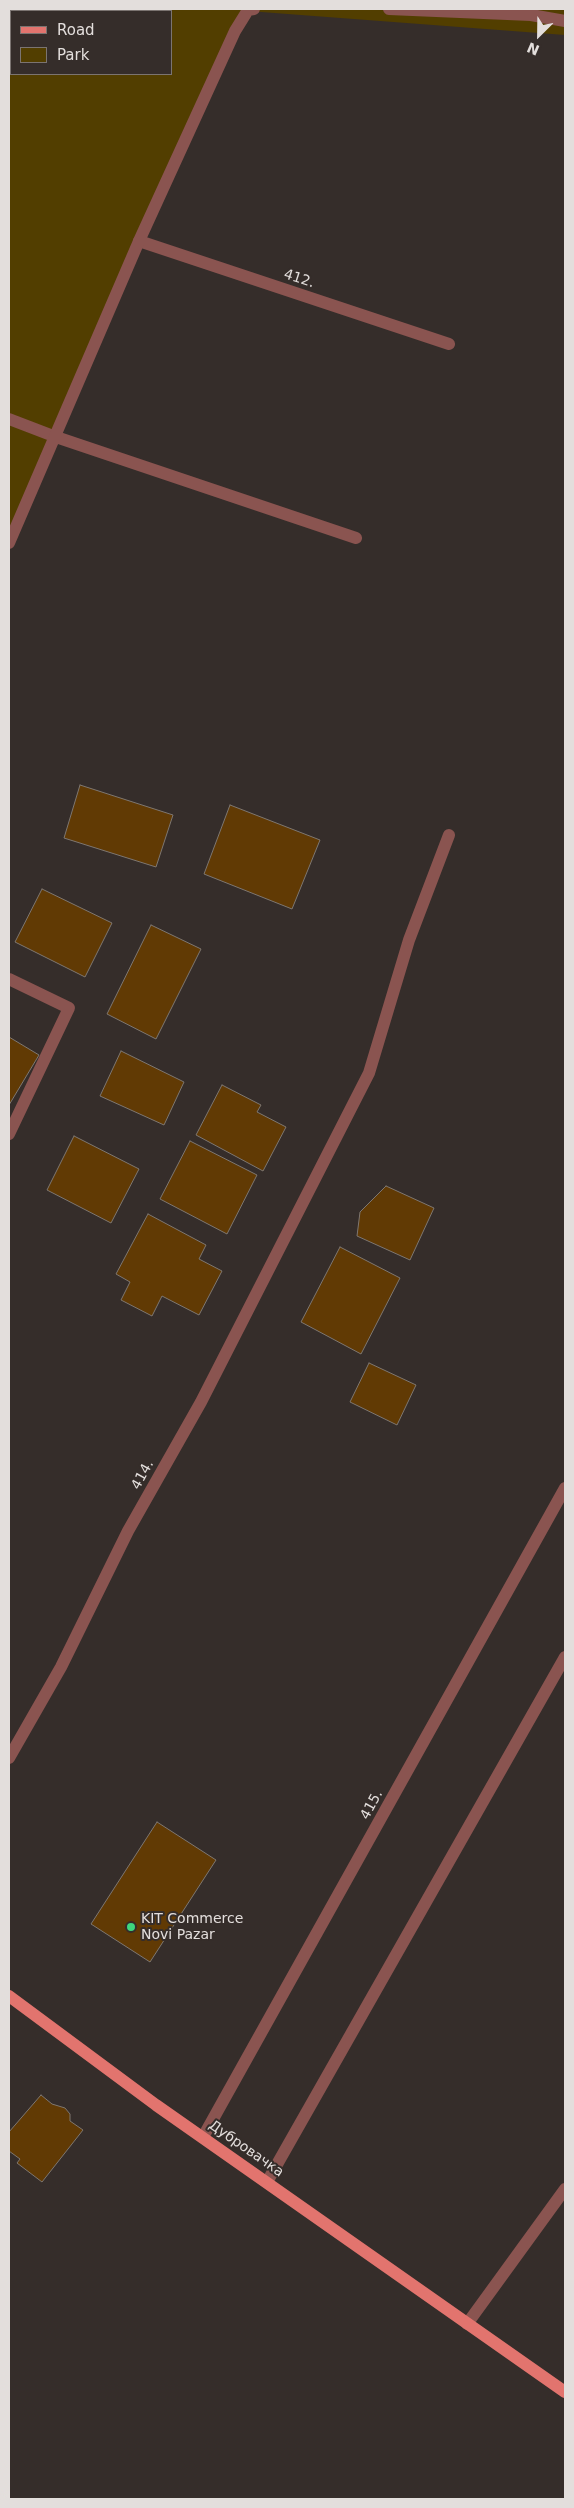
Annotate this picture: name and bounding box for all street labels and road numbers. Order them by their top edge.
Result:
street label: 412. [282,266,316,292]
street label: 414. [128,1457,158,1493]
street label: 415. [357,1787,387,1823]
street label: Дубровачка [205,2117,287,2181]

